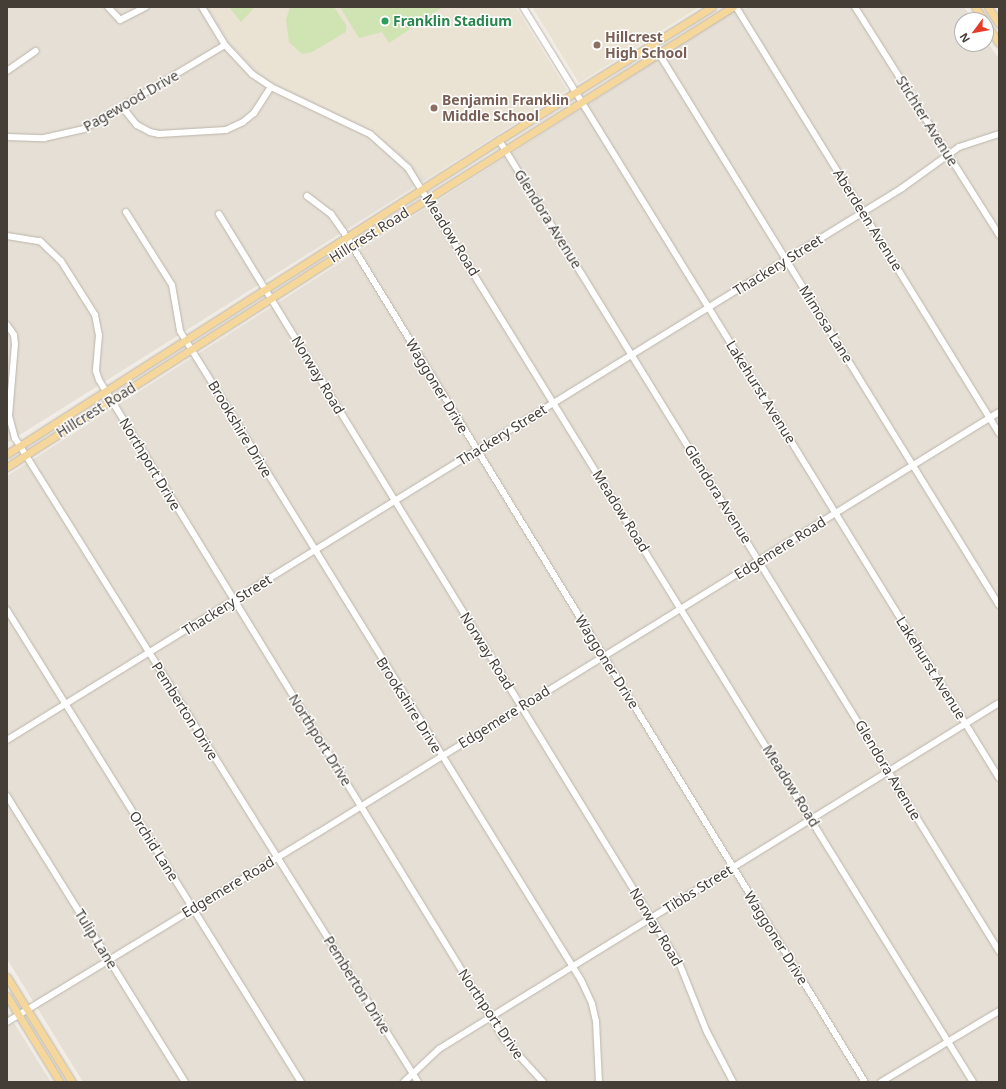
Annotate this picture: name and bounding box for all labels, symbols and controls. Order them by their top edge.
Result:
north arrow [954,12,994,52]
place label: Franklin Stadium [393,13,512,29]
marker: Franklin Stadium [380,16,390,26]
place label: Hillcrest High School [605,29,687,62]
text: N [956,30,973,46]
marker: Hillcrest High School [592,40,602,50]
street label: Pagewood Drive [80,67,182,135]
street label: Stichter Avenue [893,73,961,169]
place label: Benjamin Franklin Middle School [442,92,569,124]
marker: Benjamin Franklin Middle School [429,103,439,113]
street label: Glendora Avenue [511,166,585,272]
street label: Aberdeen Avenue [830,166,906,274]
street label: Meadow Road [419,191,483,279]
street label: Hillcrest Road [326,204,412,266]
street label: Thackery Street [730,231,826,299]
street label: Mimosa Lane [796,282,856,366]
street label: Norway Road [288,333,348,417]
street label: Waggoner Drive [402,336,472,436]
street label: Lakehurst Avenue [723,337,799,447]
street label: Brookshire Drive [205,378,275,480]
street label: Hillcrest Road [53,379,139,441]
street label: Thackery Street [454,401,550,469]
street label: Northport Drive [116,415,184,513]
street label: Glendora Avenue [681,441,755,547]
street label: Meadow Road [589,467,653,555]
street label: Edgemere Road [731,513,829,583]
street label: Thackery Street [179,571,275,639]
street label: Norway Road [457,609,517,693]
street label: Waggoner Drive [572,612,642,712]
street label: Lakehurst Avenue [893,613,969,723]
street label: Brookshire Drive [373,654,445,756]
street label: Pemberton Drive [148,659,222,763]
street label: Edgemere Road [455,682,553,752]
street label: Northport Drive [285,691,355,789]
street label: Glendora Avenue [852,717,924,823]
street label: Meadow Road [759,742,823,830]
street label: Orchid Lane [126,808,182,884]
street label: Edgemere Road [179,853,277,921]
street label: Tibbs Street [660,861,736,917]
street label: Norway Road [626,885,686,969]
street label: Waggoner Drive [741,888,811,988]
street label: Tulip Lane [71,906,121,972]
street label: Pemberton Drive [320,933,394,1037]
street label: Northport Drive [455,966,527,1062]

